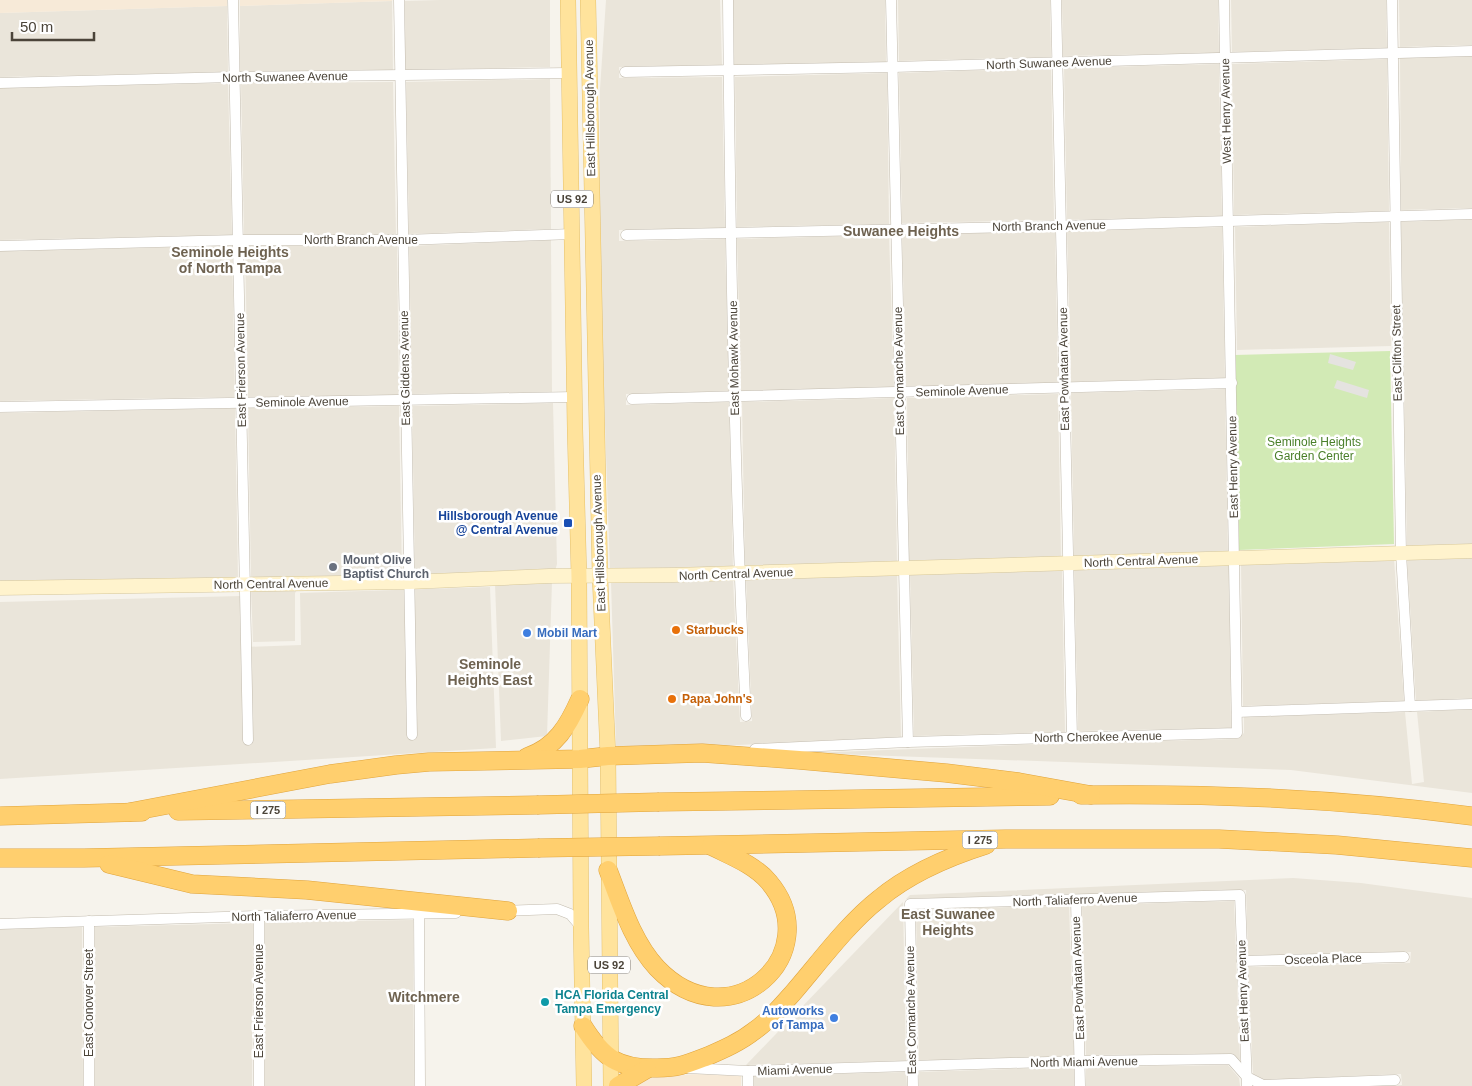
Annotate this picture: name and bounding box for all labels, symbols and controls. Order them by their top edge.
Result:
scale bar [12,10,95,42]
text: 50 m [20,18,53,35]
street label: East Hillsborough Avenue [582,39,598,177]
street label: North Suwanee Avenue [986,54,1112,72]
street label: West Henry Avenue [1218,58,1234,164]
street label: North Suwanee Avenue [222,69,348,85]
road number: US 92 [551,190,593,208]
street label: North Branch Avenue [992,218,1106,234]
district label: Suwanee Heights [843,223,959,239]
street label: North Branch Avenue [304,233,418,247]
district label: Seminole Heights of North Tampa [171,244,289,276]
street label: East Mohawk Avenue [726,300,742,416]
street label: East Clifton Street [1389,304,1405,401]
street label: East Comanche Avenue [891,306,907,435]
street label: East Powhatan Avenue [1056,307,1072,431]
street label: East Giddens Avenue [397,310,413,426]
street label: East Frierson Avenue [233,312,249,427]
street label: Seminole Avenue [915,382,1009,400]
street label: Seminole Avenue [255,394,349,410]
street label: East Henry Avenue [1225,415,1241,518]
park label: Seminole Heights Garden Center [1267,435,1361,463]
street label: East Hillsborough Avenue [590,474,608,612]
place label: Hillsborough Avenue @ Central Avenue [438,509,558,537]
marker: Hillsborough Avenue @ Central Avenue [562,517,574,529]
street label: North Central Avenue [1084,552,1199,570]
place label: Mount Olive Baptist Church [343,553,429,581]
marker: Mount Olive Baptist Church [327,561,339,573]
street label: North Central Avenue [679,565,794,583]
street label: North Central Avenue [214,576,329,592]
place label: Starbucks [686,623,744,637]
marker: Starbucks [670,624,682,636]
place label: Mobil Mart [537,626,597,640]
marker: Mobil Mart [521,627,533,639]
district label: Seminole Heights East [448,656,533,688]
place label: Papa John's [682,692,753,706]
marker: Papa John's [666,693,678,705]
street label: North Cherokee Avenue [1034,729,1162,745]
road number: I 275 [250,802,286,818]
road number: I 275 [962,832,998,848]
street label: North Taliaferro Avenue [1012,891,1138,909]
district label: East Suwanee Heights [901,906,995,938]
street label: North Taliaferro Avenue [231,908,357,924]
street label: East Powhatan Avenue [1069,916,1087,1040]
street label: East Henry Avenue [1234,939,1252,1042]
street label: East Frierson Avenue [252,943,266,1058]
street label: East Comanche Avenue [903,945,919,1074]
street label: East Conover Street [82,948,96,1057]
street label: Osceola Place [1284,951,1362,967]
road number: US 92 [588,956,630,974]
place label: HCA Florida Central Tampa Emergency [555,988,669,1016]
district label: Witchmere [388,989,460,1005]
marker: HCA Florida Central Tampa Emergency [539,996,551,1008]
place label: Autoworks of Tampa [762,1004,824,1032]
marker: Autoworks of Tampa [828,1012,840,1024]
street label: North Miami Avenue [1030,1054,1138,1070]
street label: Miami Avenue [757,1062,833,1078]

